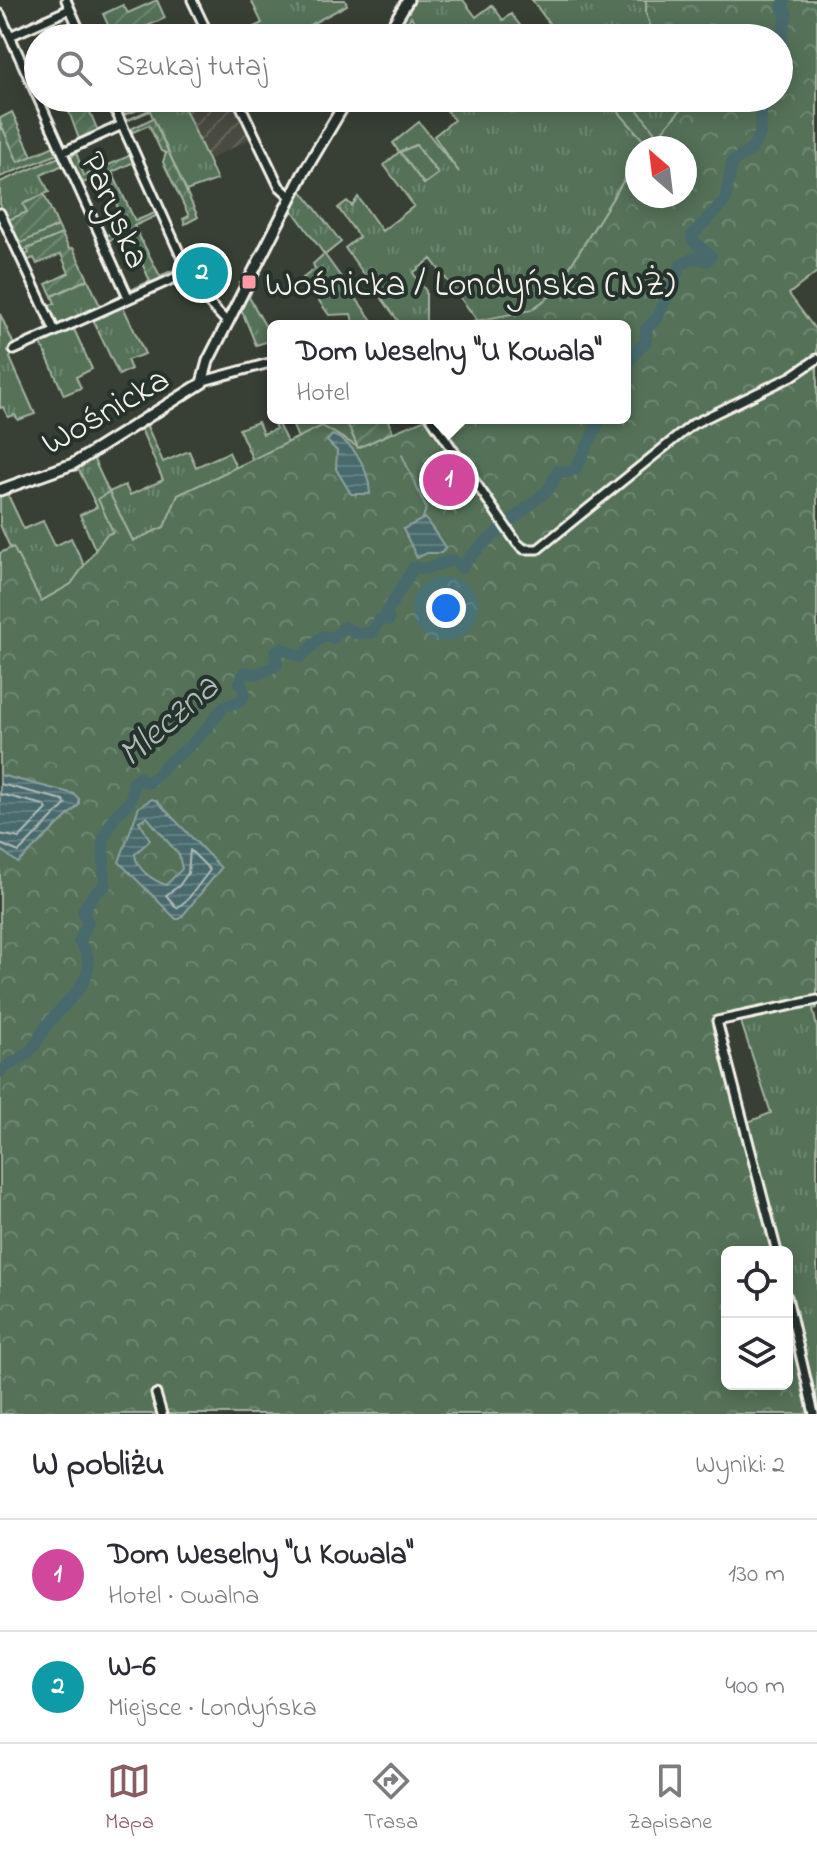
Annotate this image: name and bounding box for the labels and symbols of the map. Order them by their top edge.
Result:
north arrow [625,136,697,208]
street label: Paryska [64,144,162,278]
pin: 2 [176,243,228,303]
place label: Wośnicka / Londyńska (NŻ) [265,260,675,313]
marker: Wośnicka / Londyńska (NŻ) [240,273,258,291]
street label: Wośnicka [32,355,180,471]
pin: 1 [423,450,475,510]
your location [426,588,466,628]
water label: Mleczna [107,662,233,782]

